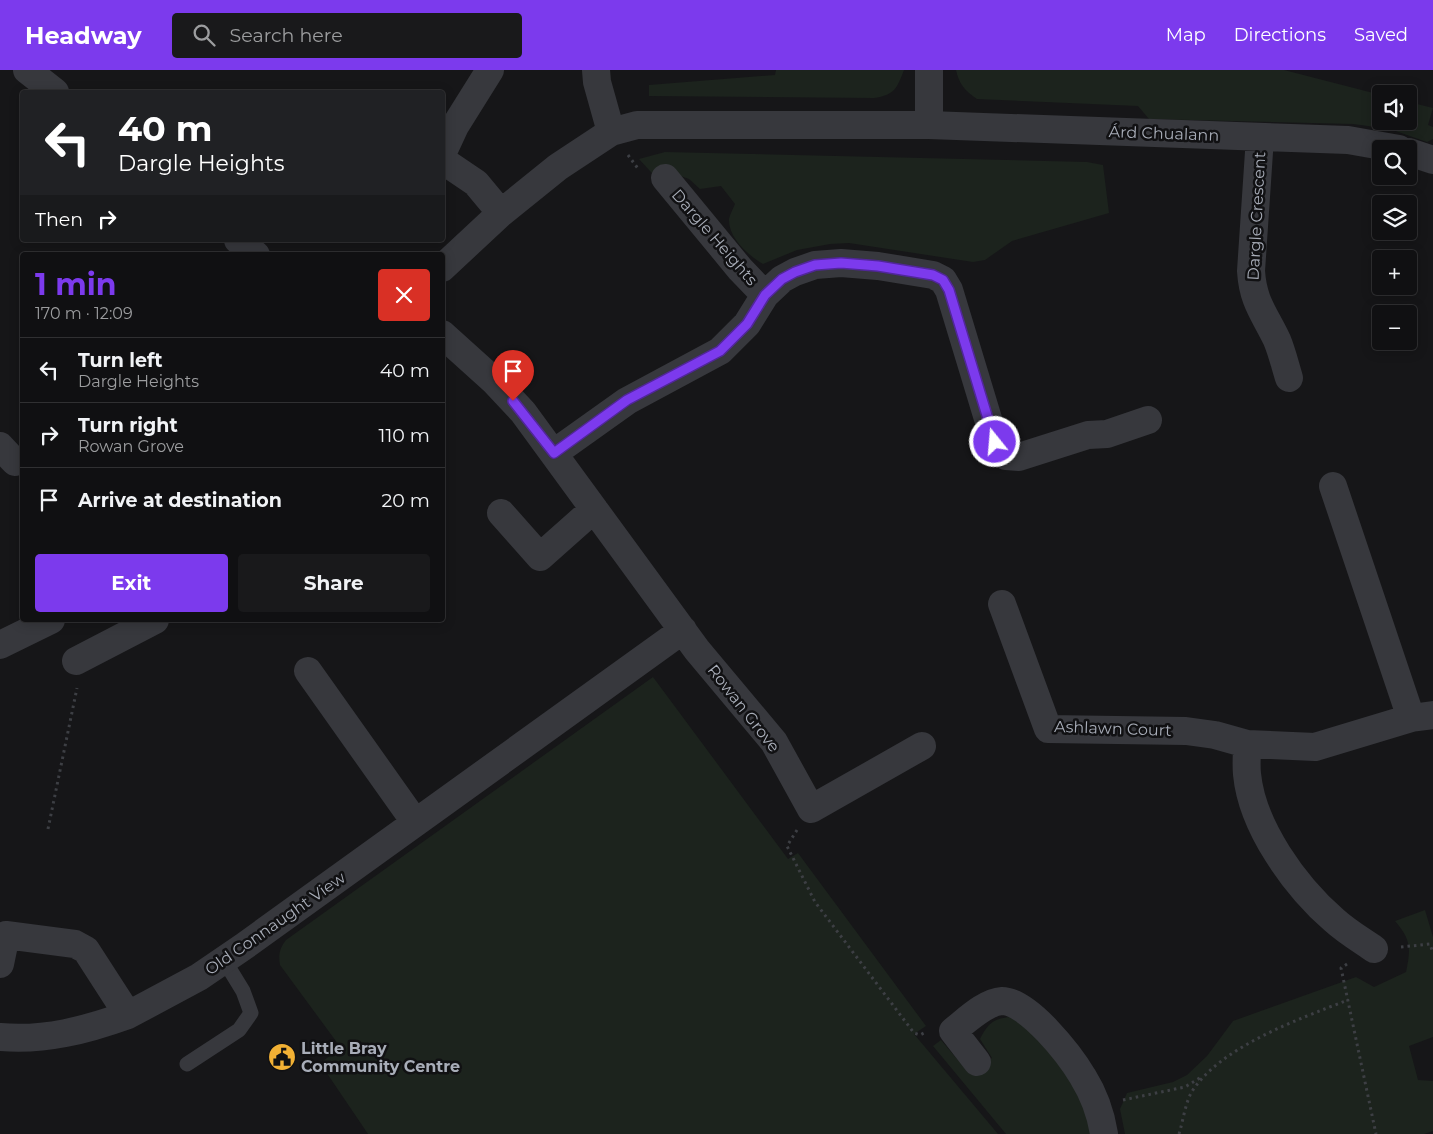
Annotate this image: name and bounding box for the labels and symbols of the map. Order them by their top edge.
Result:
street label: Árd Chualann [1108,122,1220,145]
street label: Dargle Crescent [1244,151,1269,281]
street label: Dargle Heights [668,185,762,289]
pin [492,350,534,401]
position arrow [968,415,1020,467]
street label: Rowan Grove [703,661,784,756]
street label: Ashlawn Court [1054,717,1173,740]
street label: Old Connaught View [202,868,349,979]
place label: Little Bray Community Centre [301,1039,460,1076]
public building icon: Little Bray Community Centre [267,1042,297,1072]

